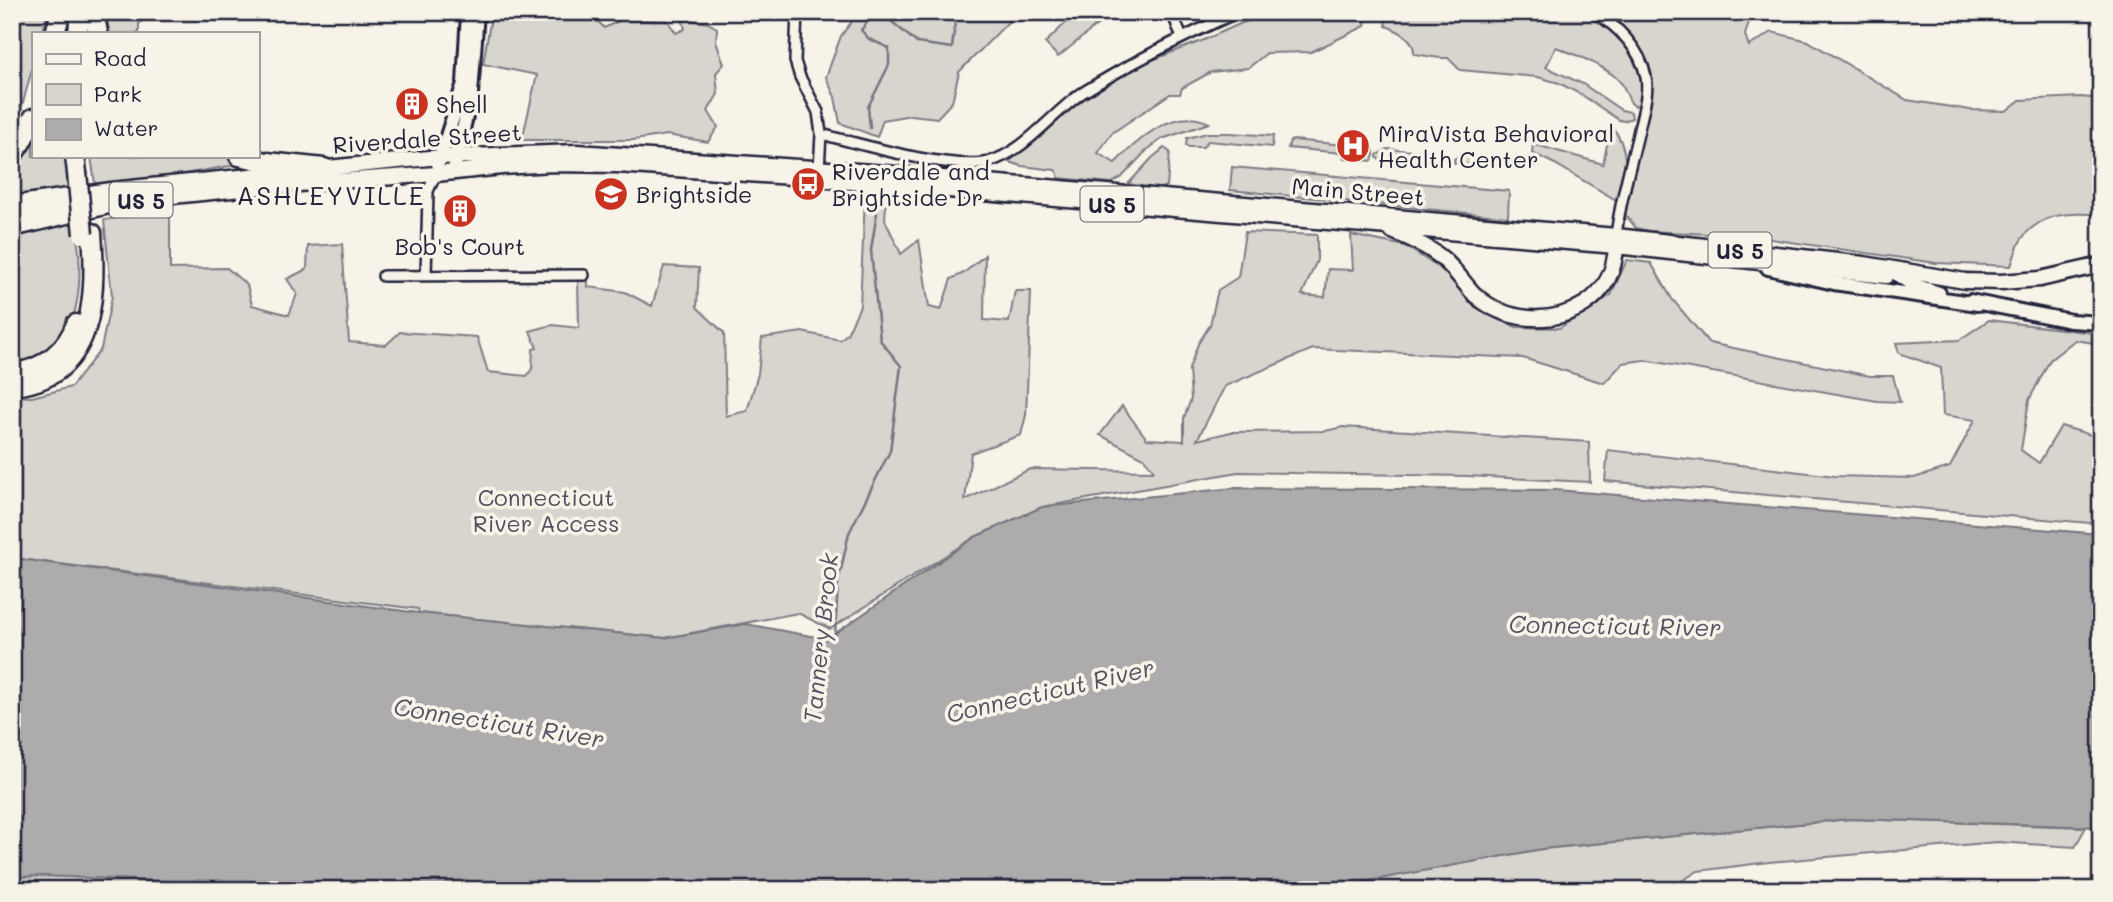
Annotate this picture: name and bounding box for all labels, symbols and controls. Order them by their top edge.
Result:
legend [32,32,259,158]
text: Road [94,44,146,71]
text: Park [94,80,142,107]
building icon: Shell [393,85,431,123]
place label: Shell [436,89,488,119]
text: Water [94,114,158,141]
street label: Riverdale Street [332,116,522,160]
place label: MiraVista Behavioral Health Center [1378,118,1614,174]
hospital icon: MiraVista Behavioral Health Center [1334,127,1372,165]
place label: Riverdale and Brightside Dr [832,156,990,212]
bus stop icon: Riverdale and Brightside Dr [789,165,827,203]
street label: Main Street [1290,170,1426,212]
school or university icon: Brightside [592,175,630,213]
district label: ASHLEYVILLE [236,178,426,212]
place label: Brightside [636,179,752,209]
road number: US 5 [110,182,172,218]
road number: US 5 [1080,186,1144,222]
building icon: Bob's Court [441,192,479,230]
place label: Bob's Court [395,231,525,261]
road number: US 5 [1708,232,1772,268]
park label: Connecticut River Access [473,482,619,538]
water label: Tannery Brook [796,551,844,724]
water label: Connecticut River [1508,608,1722,642]
water label: Connecticut River [943,651,1157,729]
water label: Connecticut River [392,690,606,754]

